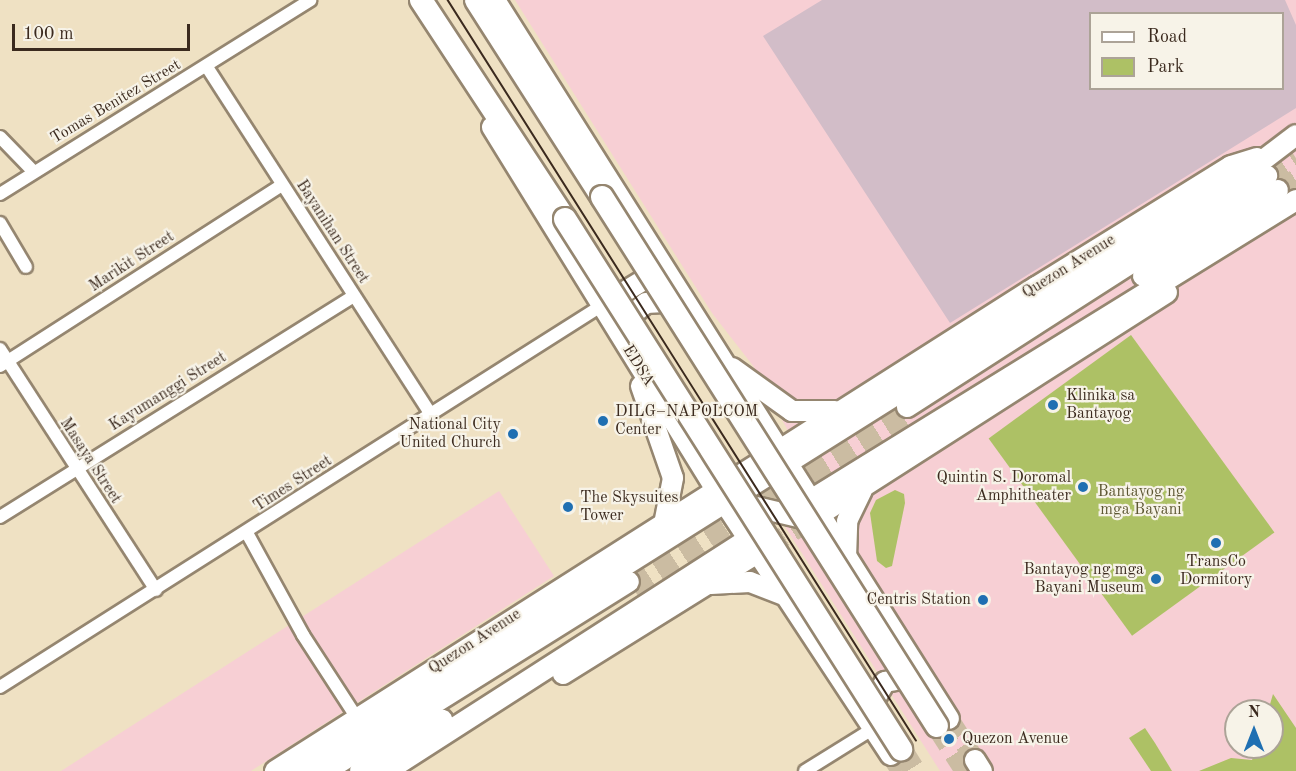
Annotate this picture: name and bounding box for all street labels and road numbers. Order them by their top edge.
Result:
street label: Tomas Benitez Street [47,56,185,148]
street label: Bayanihan Street [291,177,373,287]
street label: Marikit Street [86,227,178,297]
street label: Quezon Avenue [1019,231,1119,303]
street label: EDSA [618,342,658,390]
street label: Kayumanggi Street [106,348,230,436]
street label: Masaya Street [55,414,125,508]
street label: Times Street [250,452,336,516]
street label: Quezon Avenue [425,605,525,679]

